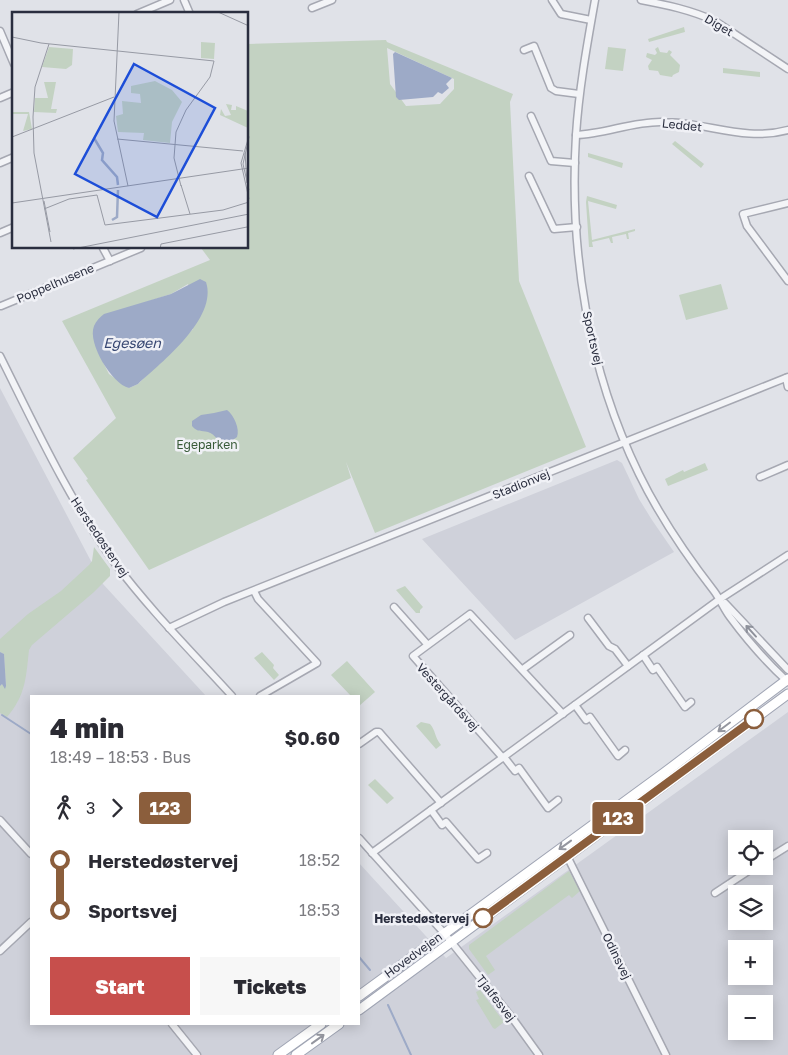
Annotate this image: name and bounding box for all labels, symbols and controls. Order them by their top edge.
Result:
street label: Diget [702,11,736,39]
inset map [12,12,249,249]
street label: Leddet [661,115,703,135]
street label: Poppelhusene [14,260,96,306]
street label: Sportsvej [580,310,606,366]
water label: Egesøen [103,334,162,351]
park label: Egeparken [176,437,238,452]
street label: Stadionvej [490,466,552,502]
street label: Herstedøstervej [68,494,132,580]
one-way arrow [745,624,757,637]
street label: Vestergårdsvej [414,660,482,734]
unlabelled marker [744,709,764,729]
text: 4 min [50,711,124,744]
one-way arrow [717,722,731,732]
text: $0.60 [284,726,340,749]
text: 18:49 – 18:53 · Bus [50,747,191,767]
icon: walk [50,794,78,822]
icon: forward [103,794,131,822]
text: 123 [149,797,181,819]
text: 3 [86,798,95,818]
line badge: 123 [589,802,647,834]
text: 123 [602,807,634,829]
map controls [728,830,773,1040]
button: locate [728,830,773,875]
one-way arrow [558,840,572,850]
text: Herstedøstervej [88,849,238,872]
text: 18:52 [299,850,340,870]
button: layers [728,885,773,930]
text: Sportsvej [88,899,177,922]
text: 18:53 [299,900,340,920]
marker: Herstedøstervej [473,908,493,928]
place label: Herstedøstervej [374,911,469,926]
street label: Hovedvejen [381,929,445,981]
street label: Odinsvej [599,930,635,982]
button: + [728,940,773,985]
button: Start [50,957,190,1015]
button: Tickets [200,957,340,1015]
street label: Tjalfesvej [473,972,519,1024]
button: − [728,995,773,1040]
one-way arrow [311,1034,325,1044]

